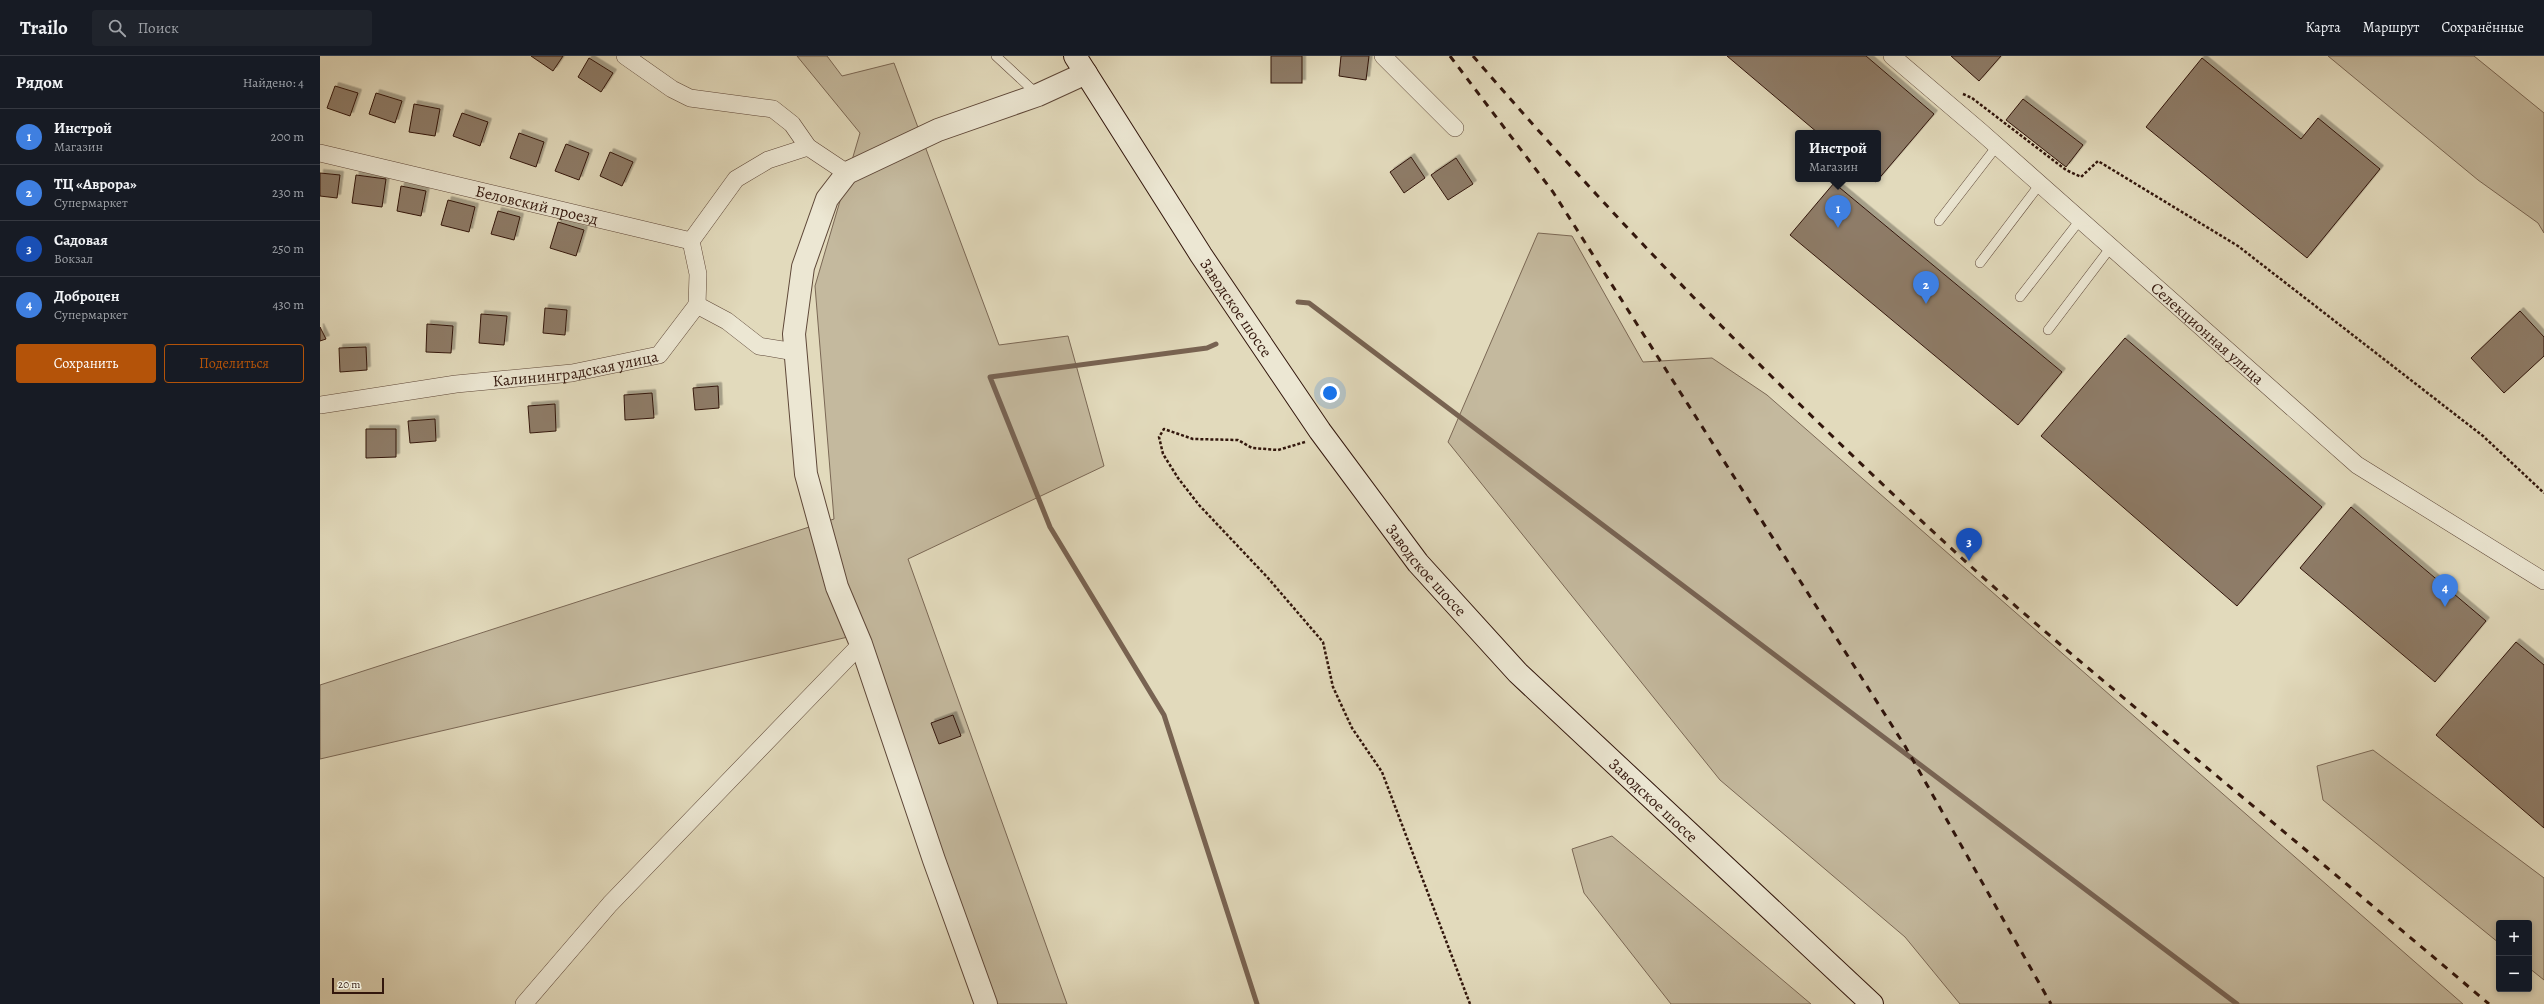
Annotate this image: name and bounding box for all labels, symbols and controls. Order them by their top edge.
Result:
search box [92,10,372,46]
text: Trailo [20,15,68,41]
icon: search [106,17,128,39]
text: Поиск [138,18,179,38]
text: Карта [2306,18,2341,37]
text: Маршрут [2363,18,2419,37]
text: Сохранённые [2441,18,2524,37]
text: Рядом [16,71,63,94]
text: Найдено: 4 [243,74,304,91]
text: Инстрой [54,118,112,138]
text: 1 [27,128,31,145]
text: 200 m [271,128,304,145]
popup [1795,130,1881,182]
text: Магазин [54,138,103,155]
text: Инстрой [1809,138,1867,158]
text: Магазин [1809,158,1858,175]
text: ТЦ «Аврора» [54,174,137,194]
street label: Беловский проезд [473,180,600,231]
text: 2 [26,184,32,201]
text: 230 m [272,184,304,201]
text: Супермаркет [54,194,128,211]
pin: 1 [1825,195,1851,228]
text: Садовая [54,230,108,250]
text: 3 [26,240,32,257]
text: 250 m [272,240,304,257]
text: Вокзал [54,250,93,267]
street label: Заводское шоссе [1194,254,1277,362]
pin: 2 [1913,271,1939,304]
street label: Селекционная улица [2146,277,2269,390]
text: Доброцен [54,286,120,306]
text: 4 [26,296,32,313]
text: 430 m [272,296,304,313]
text: Супермаркет [54,306,128,323]
button: Сохранить [16,344,156,383]
button: Поделиться [164,344,304,383]
street label: Калининградская улица [492,345,661,392]
your location [1320,383,1340,403]
street label: Заводское шоссе [1380,519,1471,621]
pin: 3 [1956,528,1982,561]
pin: 4 [2432,574,2458,607]
street label: Заводское шоссе [1604,753,1703,848]
map controls [2496,920,2532,992]
button: + [2496,920,2532,956]
button: − [2496,956,2532,992]
scale bar [332,976,384,995]
text: 20 m [338,977,360,992]

